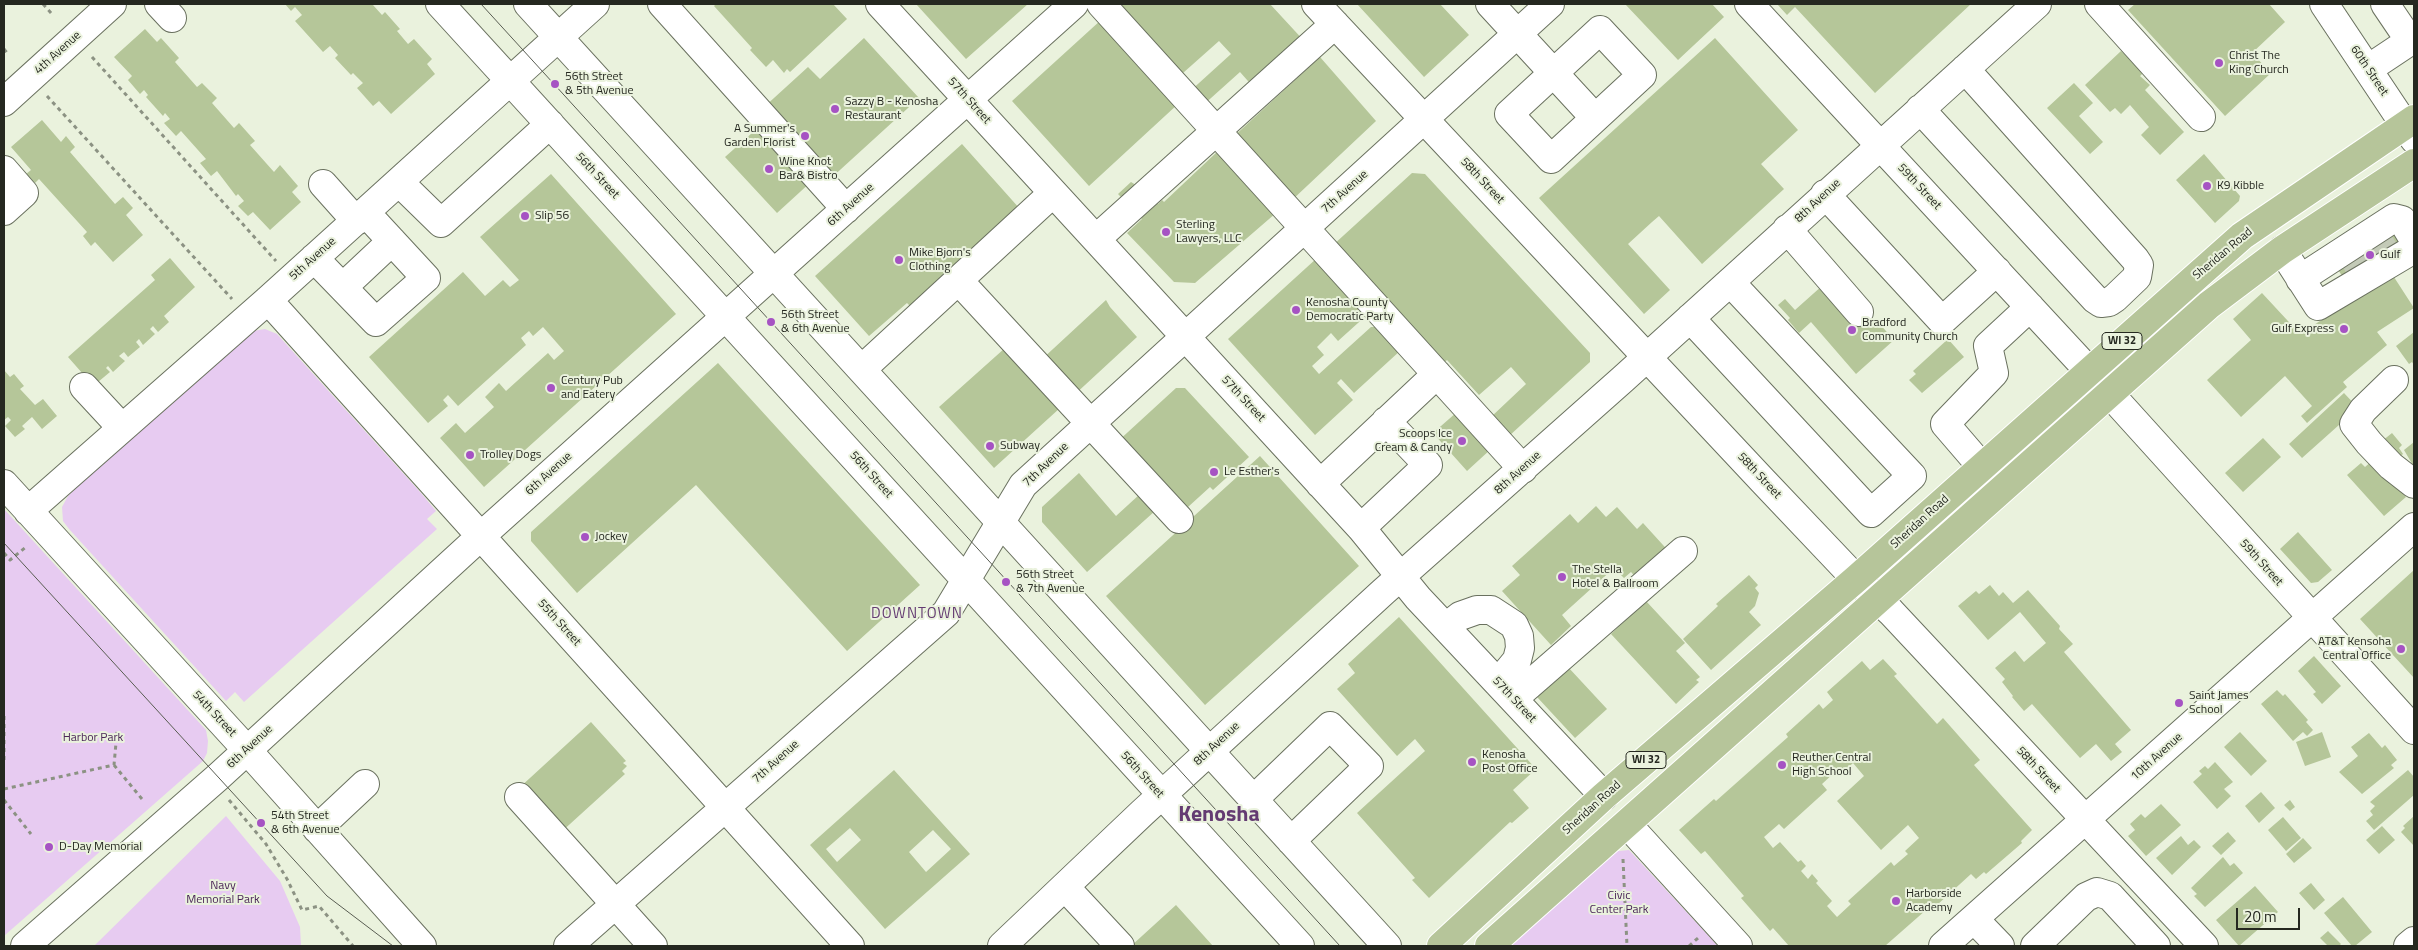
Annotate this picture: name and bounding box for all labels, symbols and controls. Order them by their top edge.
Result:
street label: 4th Avenue [32,28,84,78]
street label: 60th Street [2347,43,2391,99]
place label: Christ The King Church [2229,49,2289,77]
marker: Christ The King Church [2213,57,2225,69]
place label: 56th Street & 5th Avenue [565,70,633,98]
street label: 57th Street [944,75,994,127]
marker: 56th Street & 5th Avenue [549,78,561,90]
place label: Sazzy B - Kenosha Restaurant [845,95,938,123]
marker: Sazzy B - Kenosha Restaurant [829,103,841,115]
place label: A Summer's Garden Florist [724,122,795,150]
marker: A Summer's Garden Florist [799,130,811,142]
street label: 56th Street [572,150,622,202]
place label: Wine Knot Bar& Bistro [779,155,838,183]
street label: 58th Street [1457,155,1507,207]
street label: 59th Street [1894,161,1944,213]
marker: Wine Knot Bar& Bistro [763,163,775,175]
street label: 7th Avenue [1319,167,1371,217]
street label: 8th Avenue [1792,176,1844,226]
place label: K9 Kibble [2217,179,2264,193]
street label: 6th Avenue [825,180,877,230]
marker: K9 Kibble [2201,180,2213,192]
place label: Slip 56 [535,209,569,223]
marker: Slip 56 [519,210,531,222]
place label: Sterling Lawyers, LLC [1176,218,1242,246]
street label: Sheridan Road [2190,225,2256,283]
marker: Sterling Lawyers, LLC [1160,226,1172,238]
street label: 5th Avenue [287,234,339,284]
place label: Mike Bjorn's Clothing [909,246,971,274]
place label: Gulf [2380,248,2401,262]
marker: Gulf [2364,249,2376,261]
marker: Mike Bjorn's Clothing [893,254,905,266]
place label: Kenosha County Democratic Party [1306,296,1394,324]
marker: Kenosha County Democratic Party [1290,304,1302,316]
place label: 56th Street & 6th Avenue [781,308,849,336]
marker: 56th Street & 6th Avenue [765,316,777,328]
place label: Bradford Community Church [1862,316,1958,344]
place label: Gulf Express [2271,322,2334,336]
marker: Gulf Express [2338,323,2350,335]
marker: Bradford Community Church [1846,324,1858,336]
road number: WI 32 [2102,332,2142,350]
street label: 57th Street [1218,373,1268,425]
place label: Century Pub and Eatery [561,374,623,402]
marker: Century Pub and Eatery [545,382,557,394]
place label: Scoops Ice Cream & Candy [1375,427,1452,455]
marker: Scoops Ice Cream & Candy [1456,435,1468,447]
place label: Subway [1000,439,1040,453]
marker: Subway [984,440,996,452]
street label: 7th Avenue [1020,440,1072,490]
place label: Trolley Dogs [480,448,541,462]
street label: 8th Avenue [1492,448,1544,498]
marker: Trolley Dogs [464,449,476,461]
street label: 6th Avenue [523,449,575,499]
street label: 56th Street [846,449,896,501]
street label: 58th Street [1734,450,1784,502]
place label: Le Esther's [1224,465,1279,479]
marker: Le Esther's [1208,466,1220,478]
street label: Sheridan Road [1888,492,1952,552]
place label: Jockey [595,530,627,544]
marker: Jockey [579,531,591,543]
street label: 59th Street [2236,537,2286,589]
place label: The Stella Hotel & Ballroom [1572,563,1659,591]
place label: 56th Street & 7th Avenue [1016,568,1084,596]
marker: The Stella Hotel & Ballroom [1556,571,1568,583]
marker: 56th Street & 7th Avenue [1000,576,1012,588]
street label: 55th Street [534,597,584,649]
district label: DOWNTOWN [870,605,964,623]
place label: AT&T Kensoha Central Office [2318,635,2391,663]
marker: AT&T Kensoha Central Office [2395,643,2407,655]
street label: 57th Street [1489,674,1539,726]
street label: 54th Street [189,688,239,740]
place label: Saint James School [2189,689,2249,717]
marker: Saint James School [2173,697,2185,709]
street label: 8th Avenue [1191,719,1243,769]
street label: 6th Avenue [224,722,276,772]
street label: 10th Avenue [2128,730,2186,784]
park label: Harbor Park [63,731,123,745]
street label: 7th Avenue [750,737,802,787]
street label: 58th Street [2013,744,2063,796]
place label: Kenosha Post Office [1482,748,1538,776]
street label: 56th Street [1117,749,1167,801]
place label: Reuther Central High School [1792,751,1871,779]
road number: WI 32 [1626,752,1666,768]
marker: Kenosha Post Office [1466,756,1478,768]
marker: Reuther Central High School [1776,759,1788,771]
street label: Sheridan Road [1560,778,1624,838]
district label: Kenosha [1178,803,1260,829]
place label: 54th Street & 6th Avenue [271,809,339,837]
marker: 54th Street & 6th Avenue [255,817,267,829]
place label: D-Day Memorial [59,840,142,854]
marker: D-Day Memorial [43,841,55,853]
park label: Navy Memorial Park [186,879,260,907]
place label: Harborside Academy [1906,887,1962,915]
park label: Civic Center Park [1590,889,1648,917]
marker: Harborside Academy [1890,895,1902,907]
scale bar [2238,898,2302,930]
text: 20 m [2244,905,2277,928]

